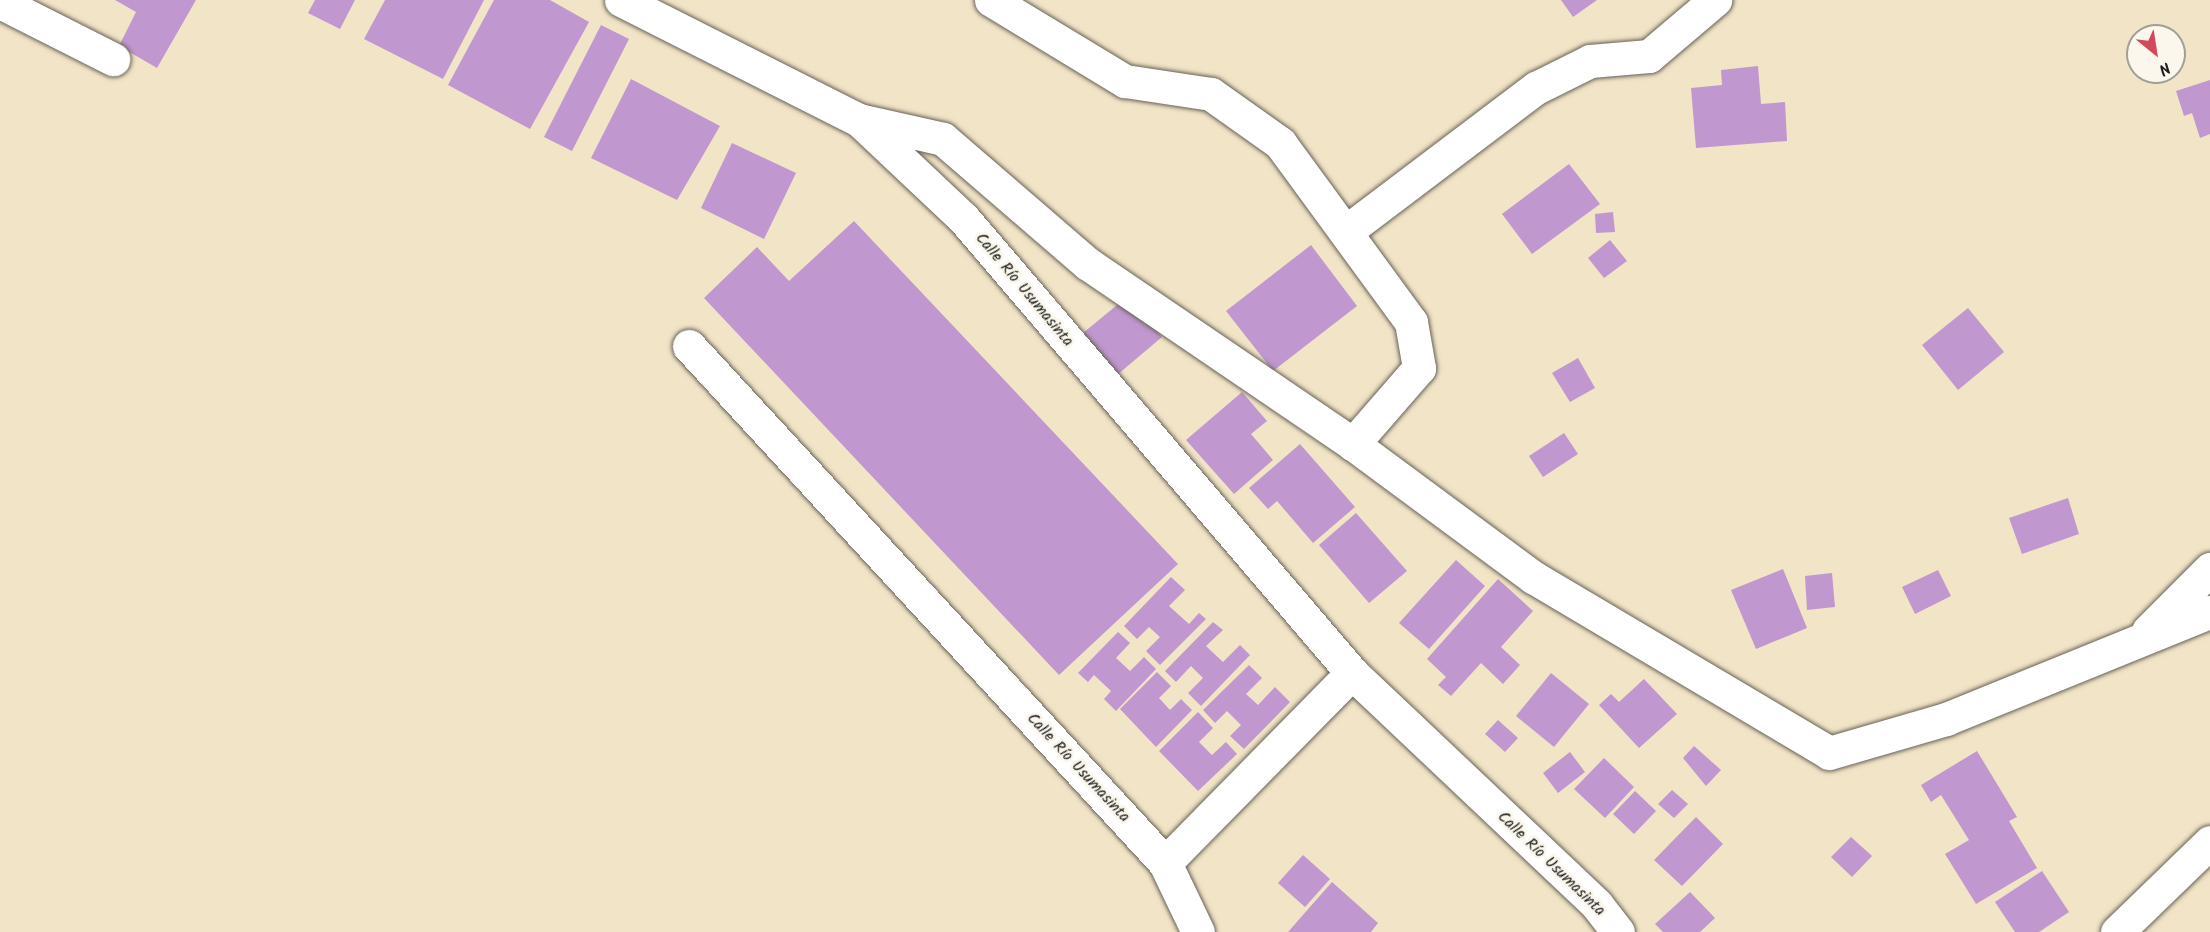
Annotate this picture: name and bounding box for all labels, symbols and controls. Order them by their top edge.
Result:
north arrow [2126,24,2186,84]
text: N [2154,55,2175,82]
street label: Calle Río Usumasinta [971,229,1077,351]
street label: Calle Río Usumasinta [1022,709,1134,827]
street label: Calle Río Usumasinta [1493,808,1609,920]

